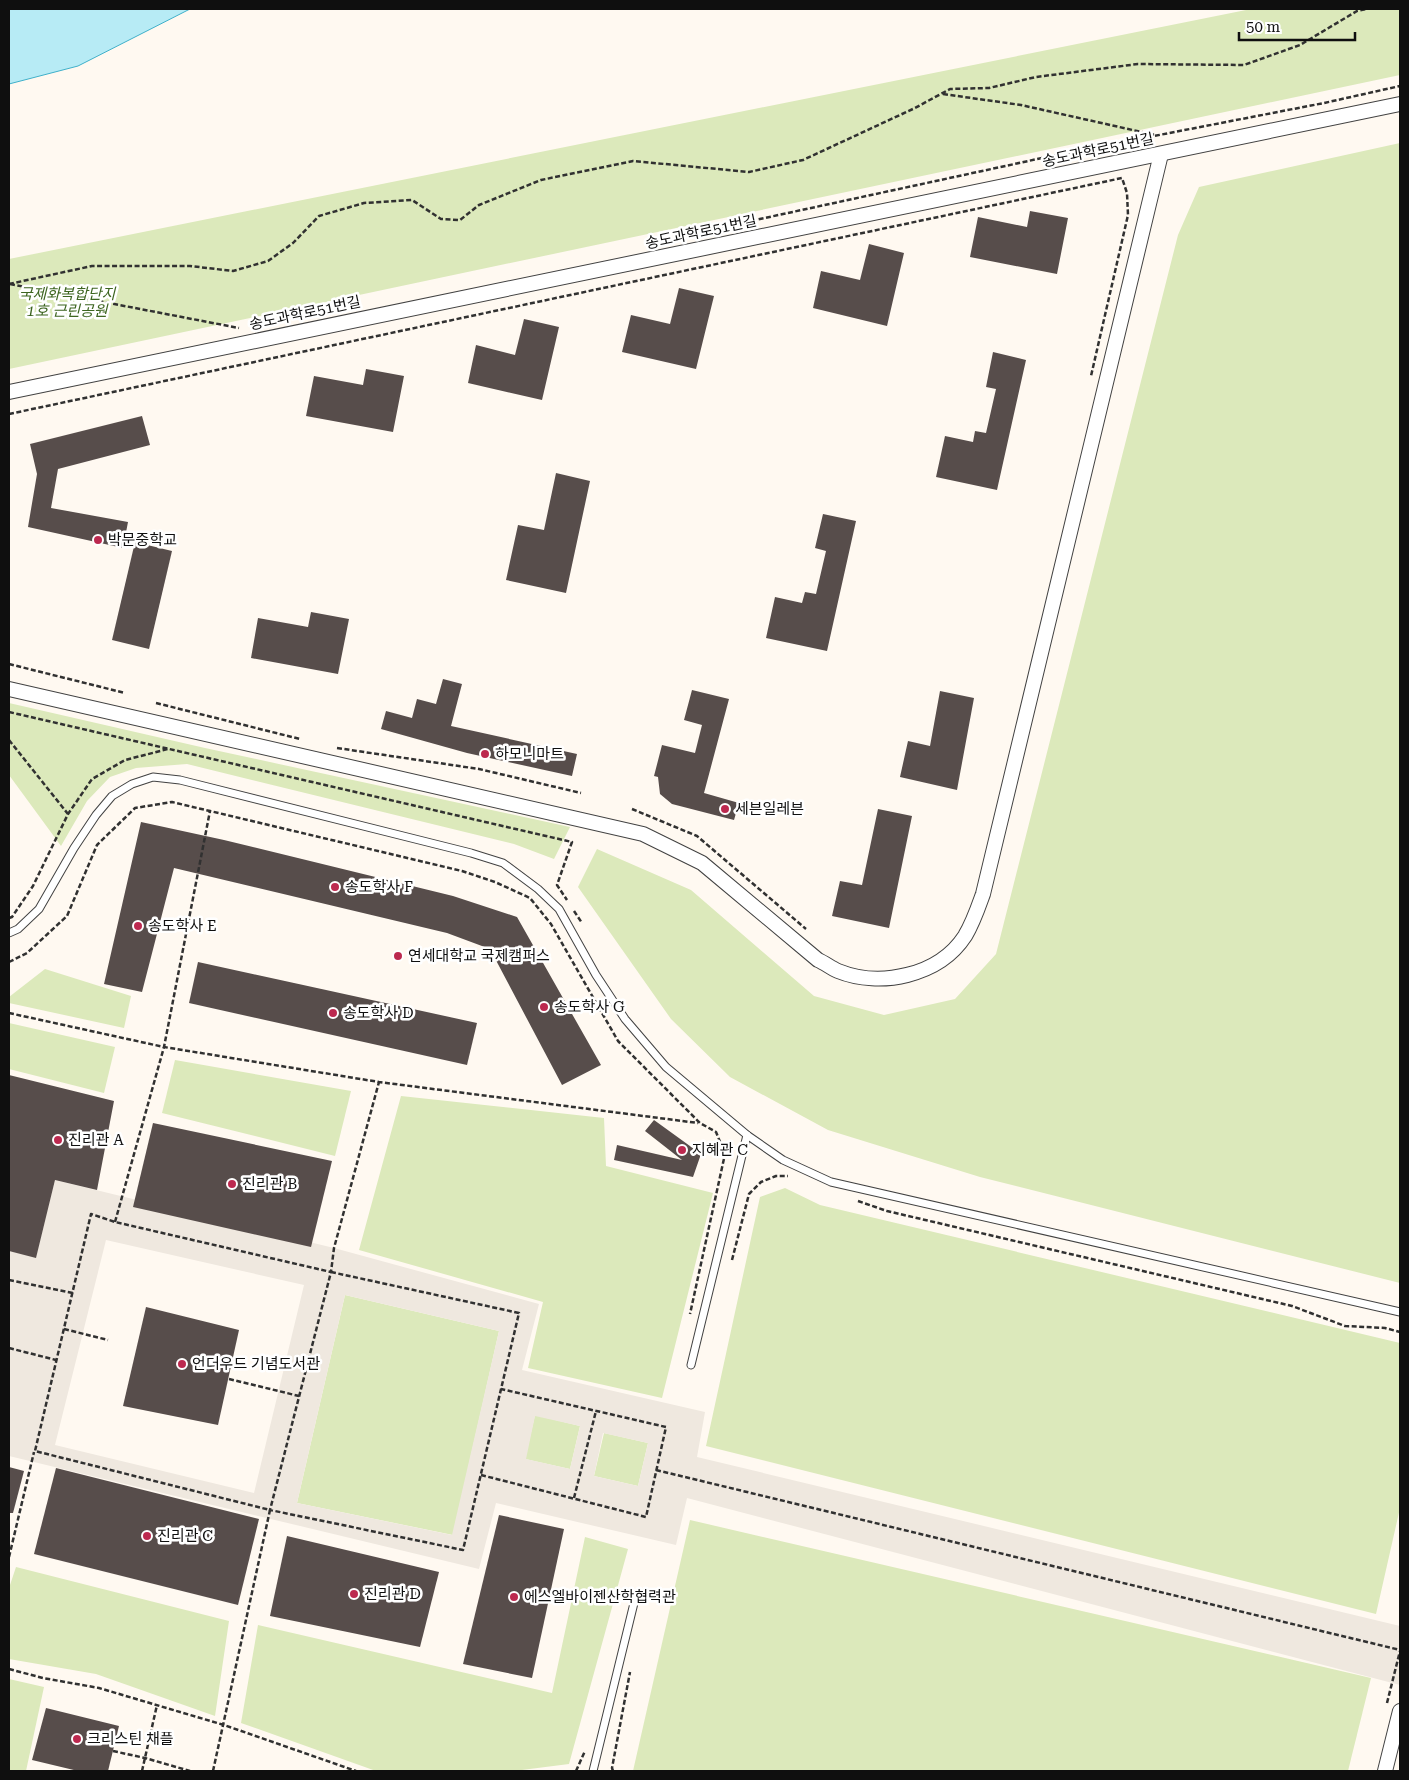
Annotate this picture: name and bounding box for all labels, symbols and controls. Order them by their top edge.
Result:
scale bar [1239,10,1355,42]
text: 50 m [1246,18,1281,36]
street label: 송도과학로51번길 [1041,129,1155,171]
street label: 송도과학로51번길 [644,211,758,253]
park label: 국제화복합단지 1호 근린공원 [19,285,116,320]
street label: 송도과학로51번길 [248,292,362,334]
place label: 박문중학교 [108,531,177,549]
marker: 박문중학교 [92,534,104,546]
place label: 하모니마트 [495,745,564,763]
marker: 하모니마트 [479,748,491,760]
place label: 세븐일레븐 [735,800,804,818]
marker: 세븐일레븐 [719,803,731,815]
place label: 송도학사 F [345,878,413,896]
marker: 송도학사 F [329,881,341,893]
place label: 송도학사 E [148,917,217,935]
marker: 송도학사 E [132,920,144,932]
place label: 연세대학교 국제캠퍼스 [408,947,550,965]
marker: 연세대학교 국제캠퍼스 [392,950,404,962]
place label: 송도학사 G [554,998,625,1016]
marker: 송도학사 G [538,1001,550,1013]
place label: 송도학사 D [343,1004,414,1022]
marker: 송도학사 D [327,1007,339,1019]
place label: 진리관 A [68,1131,124,1149]
marker: 진리관 A [52,1134,64,1146]
place label: 지혜관 C [692,1141,748,1159]
marker: 지혜관 C [676,1144,688,1156]
place label: 진리관 B [242,1175,297,1193]
marker: 진리관 B [226,1178,238,1190]
place label: 언더우드 기념도서관 [192,1355,320,1373]
marker: 언더우드 기념도서관 [176,1358,188,1370]
place label: 진리관 C [157,1527,213,1545]
marker: 진리관 C [141,1530,153,1542]
place label: 진리관 D [364,1585,421,1603]
marker: 진리관 D [348,1588,360,1600]
place label: 에스엘바이젠산학협력관 [524,1588,676,1606]
marker: 에스엘바이젠산학협력관 [508,1591,520,1603]
place label: 크리스틴 채플 [87,1730,174,1748]
marker: 크리스틴 채플 [71,1733,83,1745]

